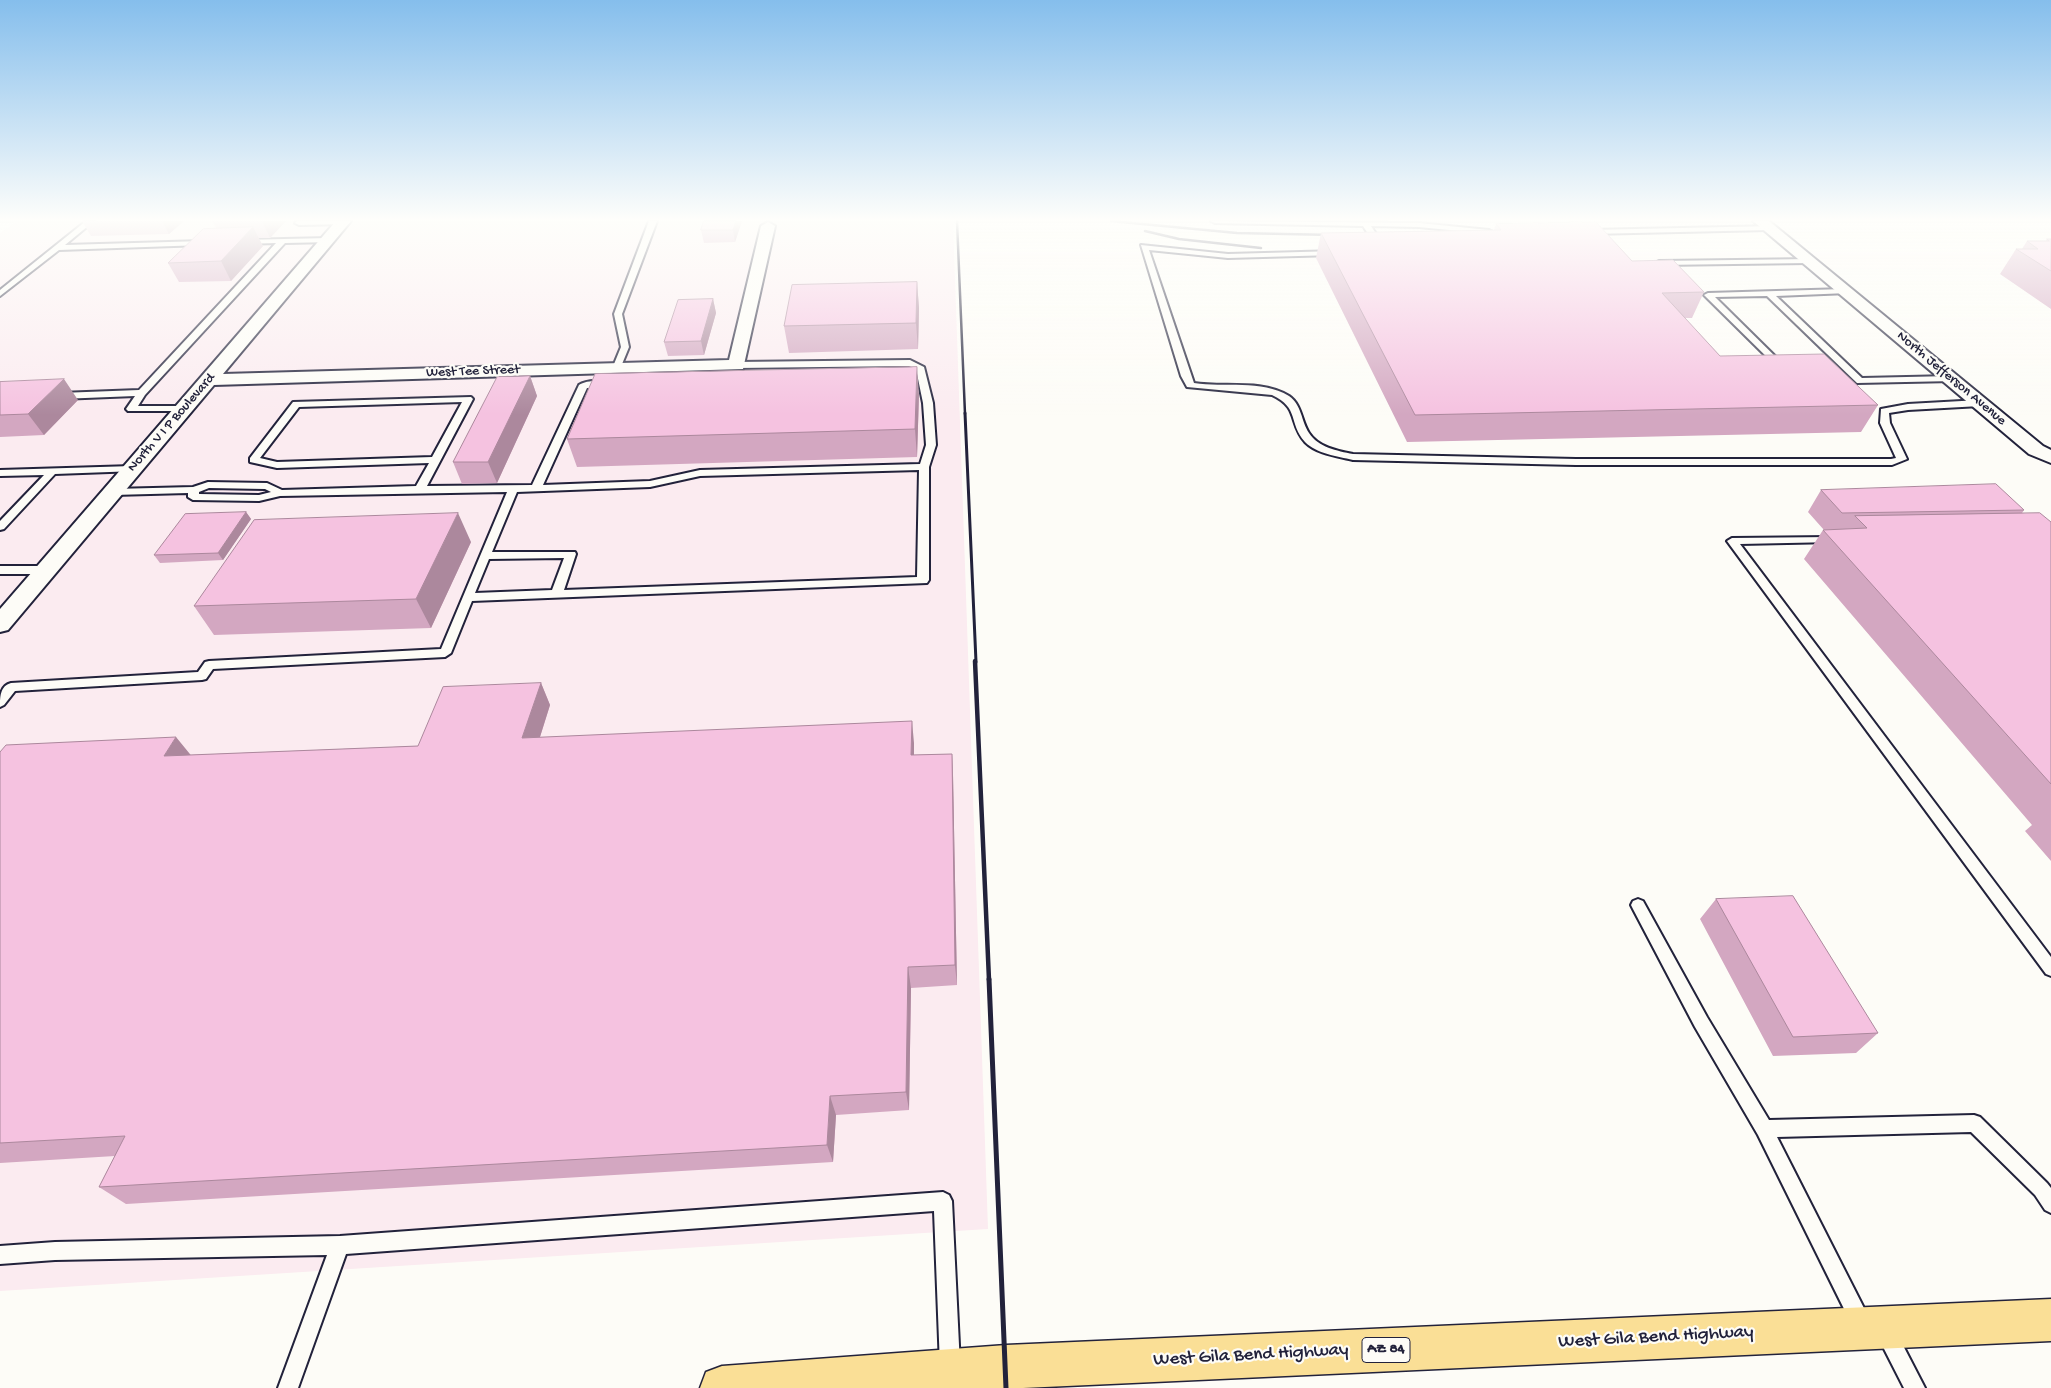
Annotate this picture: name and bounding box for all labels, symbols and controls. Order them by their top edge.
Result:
street label: North Jefferson Avenue [1893,328,2009,430]
street label: West Tee Street [426,362,520,382]
street label: North V I P Boulevard [125,370,219,476]
street label: West Gila Bend Highway [1558,1322,1754,1354]
road number: AZ 84 [1362,1338,1410,1362]
street label: West Gila Bend Highway [1153,1340,1349,1372]

